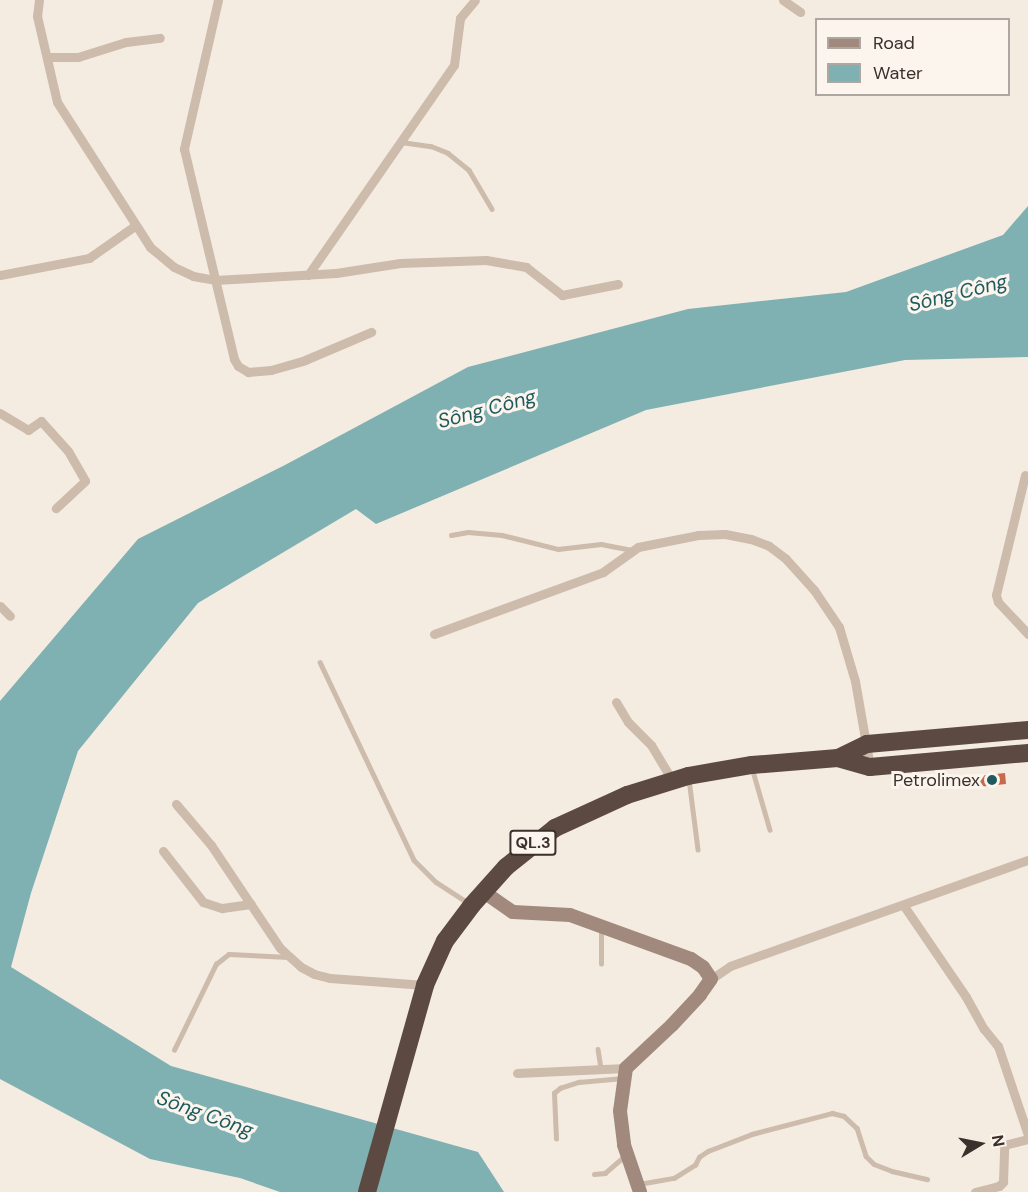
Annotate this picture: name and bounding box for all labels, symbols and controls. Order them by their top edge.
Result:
legend [815,18,1010,96]
text: Road [873,31,915,55]
text: Water [873,61,923,85]
water label: Sông Công [906,269,1010,317]
water label: Sông Công [435,384,539,434]
place label: Petrolimex [893,769,980,791]
marker: Petrolimex [985,773,999,787]
road number: QL.3 [509,830,557,856]
water label: Sông Công [154,1086,256,1142]
north arrow [950,1114,1010,1174]
text: N [987,1133,1010,1148]

